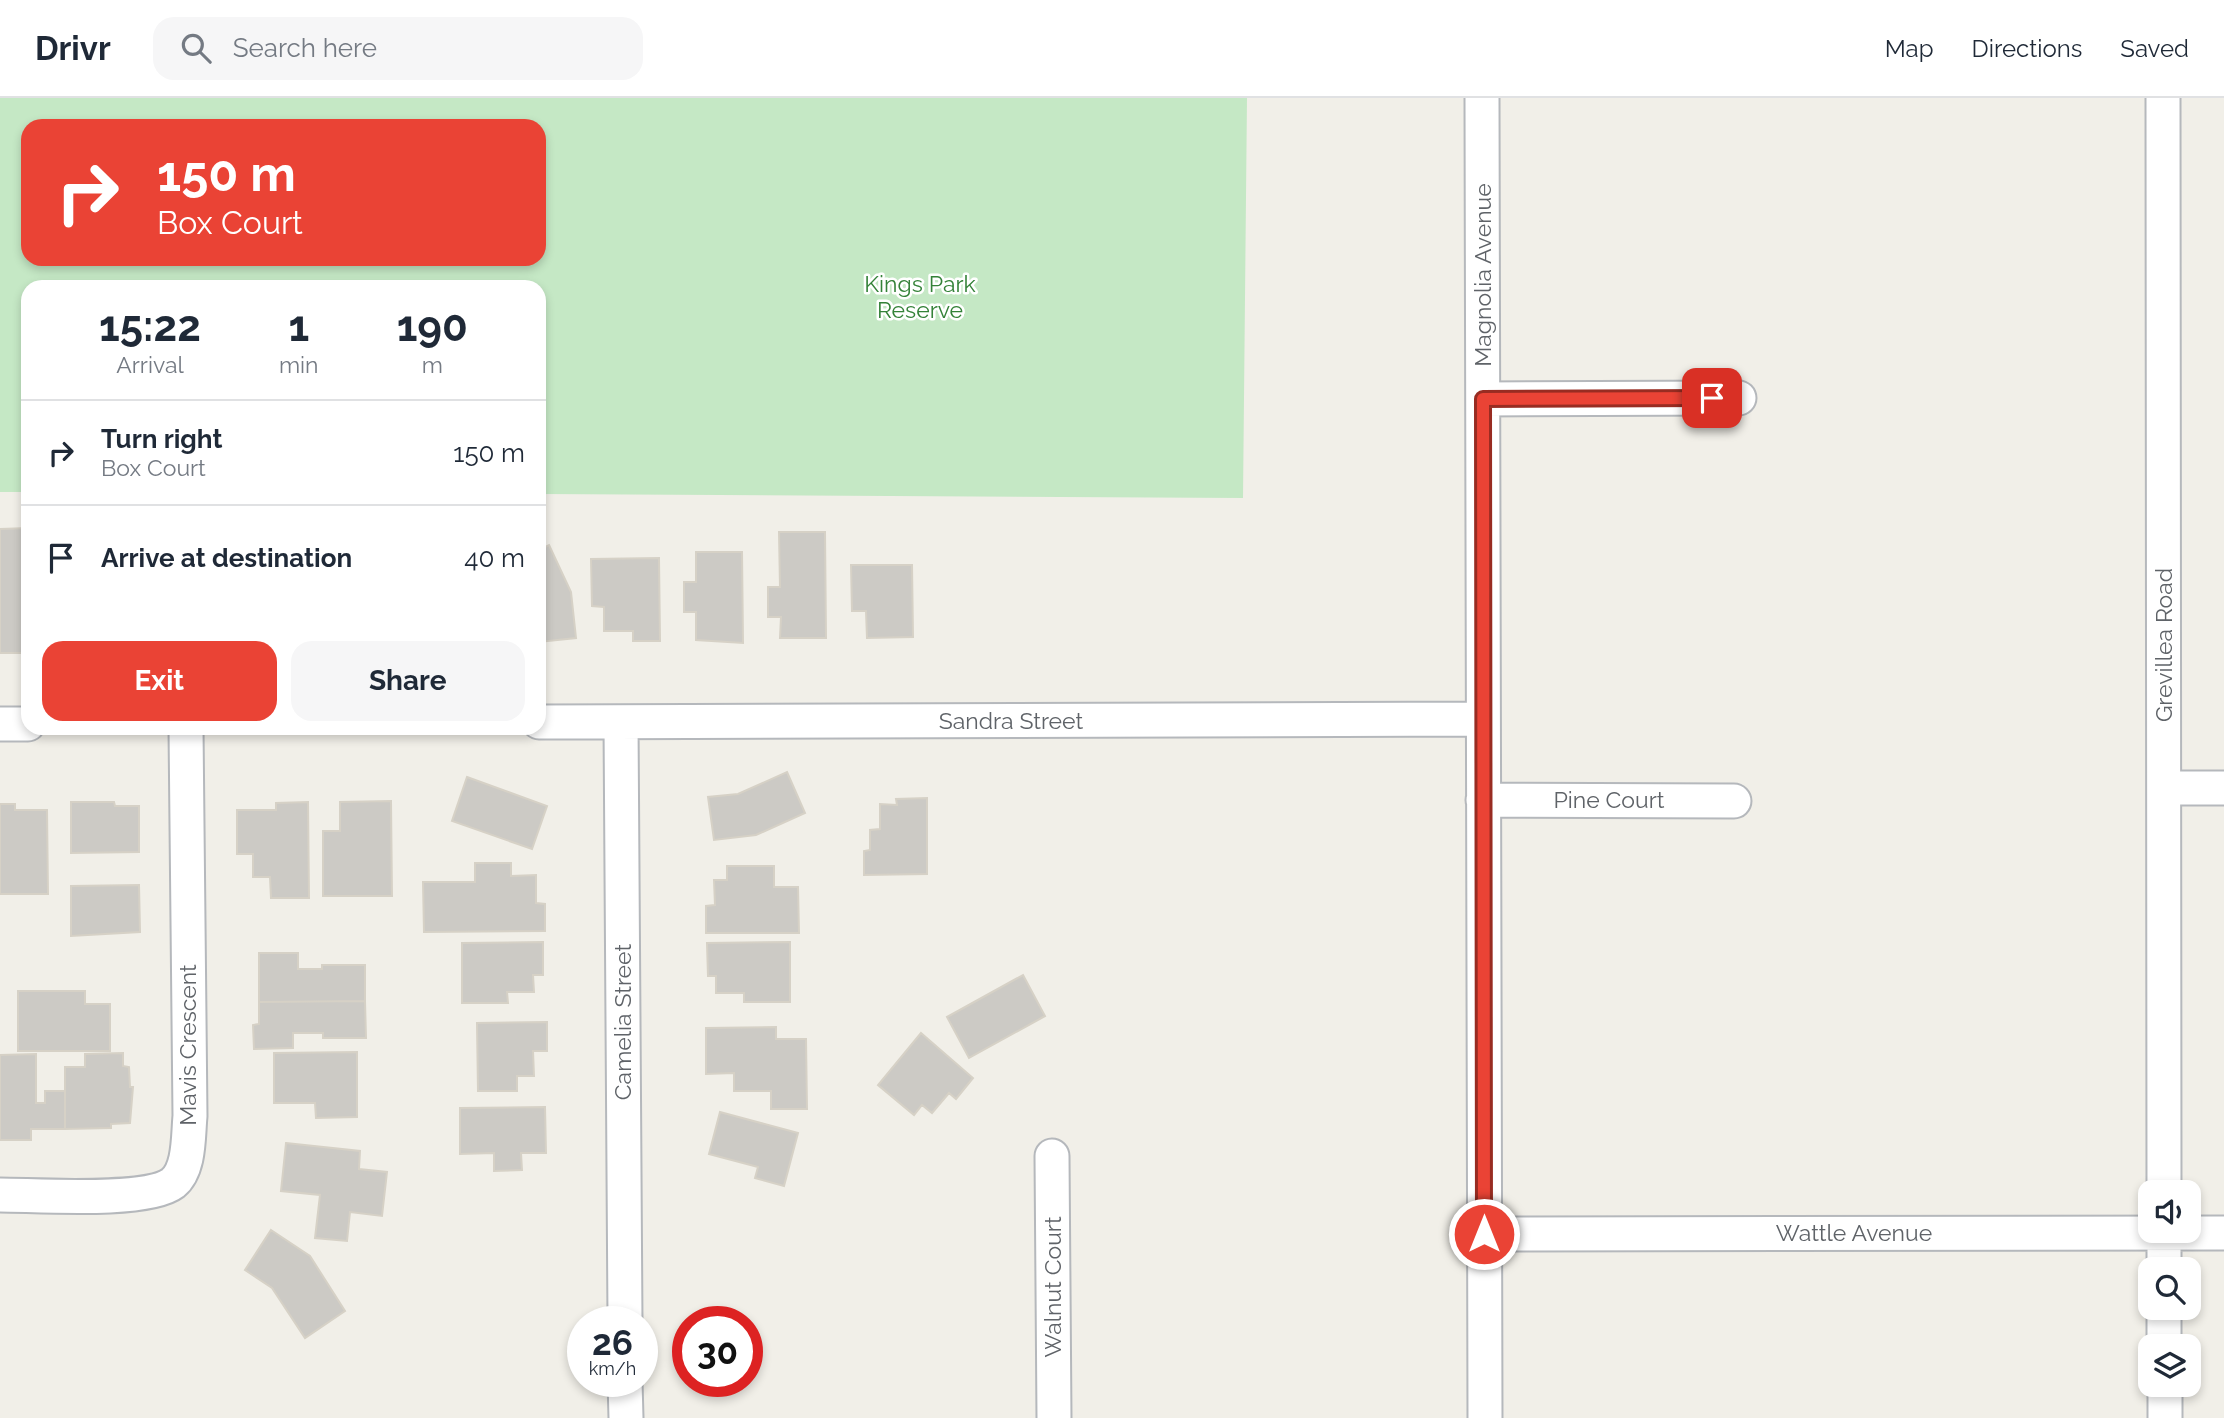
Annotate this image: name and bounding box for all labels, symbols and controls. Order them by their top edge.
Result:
search box [153,17,643,80]
text: Drivr [35,29,111,68]
icon: search [177,29,215,67]
text: Search here [233,33,377,63]
text: Map [1885,34,1934,63]
text: Directions [1972,34,2082,63]
text: Saved [2120,34,2189,63]
text: 150 m [157,145,296,202]
icon: right [42,147,133,238]
street label: Magnolia Avenue [1469,183,1496,367]
text: Box Court [157,204,303,241]
park label: Kings Park Reserve [864,270,976,323]
text: 15:22 [99,302,201,351]
text: 1 [288,302,309,351]
text: 190 [397,302,468,351]
text: Arrival [116,351,184,378]
text: min [279,351,319,378]
text: m [422,351,443,378]
pin [1682,368,1742,428]
icon: arrive [1693,379,1731,417]
text: Turn right [101,424,222,454]
icon: right [42,434,80,472]
text: 150 m [453,438,525,468]
text: Box Court [101,454,206,481]
icon: arrive [42,539,80,577]
text: Arrive at destination [101,543,352,573]
text: 40 m [464,543,525,573]
street label: Grevillea Road [2150,568,2177,722]
button: Exit [42,641,277,721]
button: Share [291,641,525,721]
street label: Sandra Street [939,707,1083,734]
street label: Pine Court [1554,786,1665,813]
street label: Camelia Street [609,944,636,1100]
street label: Mavis Crescent [174,964,201,1126]
map controls [2138,1180,2201,1397]
button: sound [2138,1180,2201,1243]
position arrow [1447,1197,1521,1271]
street label: Walnut Court [1039,1216,1066,1358]
street label: Wattle Avenue [1776,1219,1932,1246]
button: search [2138,1257,2201,1320]
speed limit sign: 30 [672,1306,763,1397]
text: 26 [592,1322,633,1363]
button: layers [2138,1334,2201,1397]
text: km/h [589,1358,636,1379]

